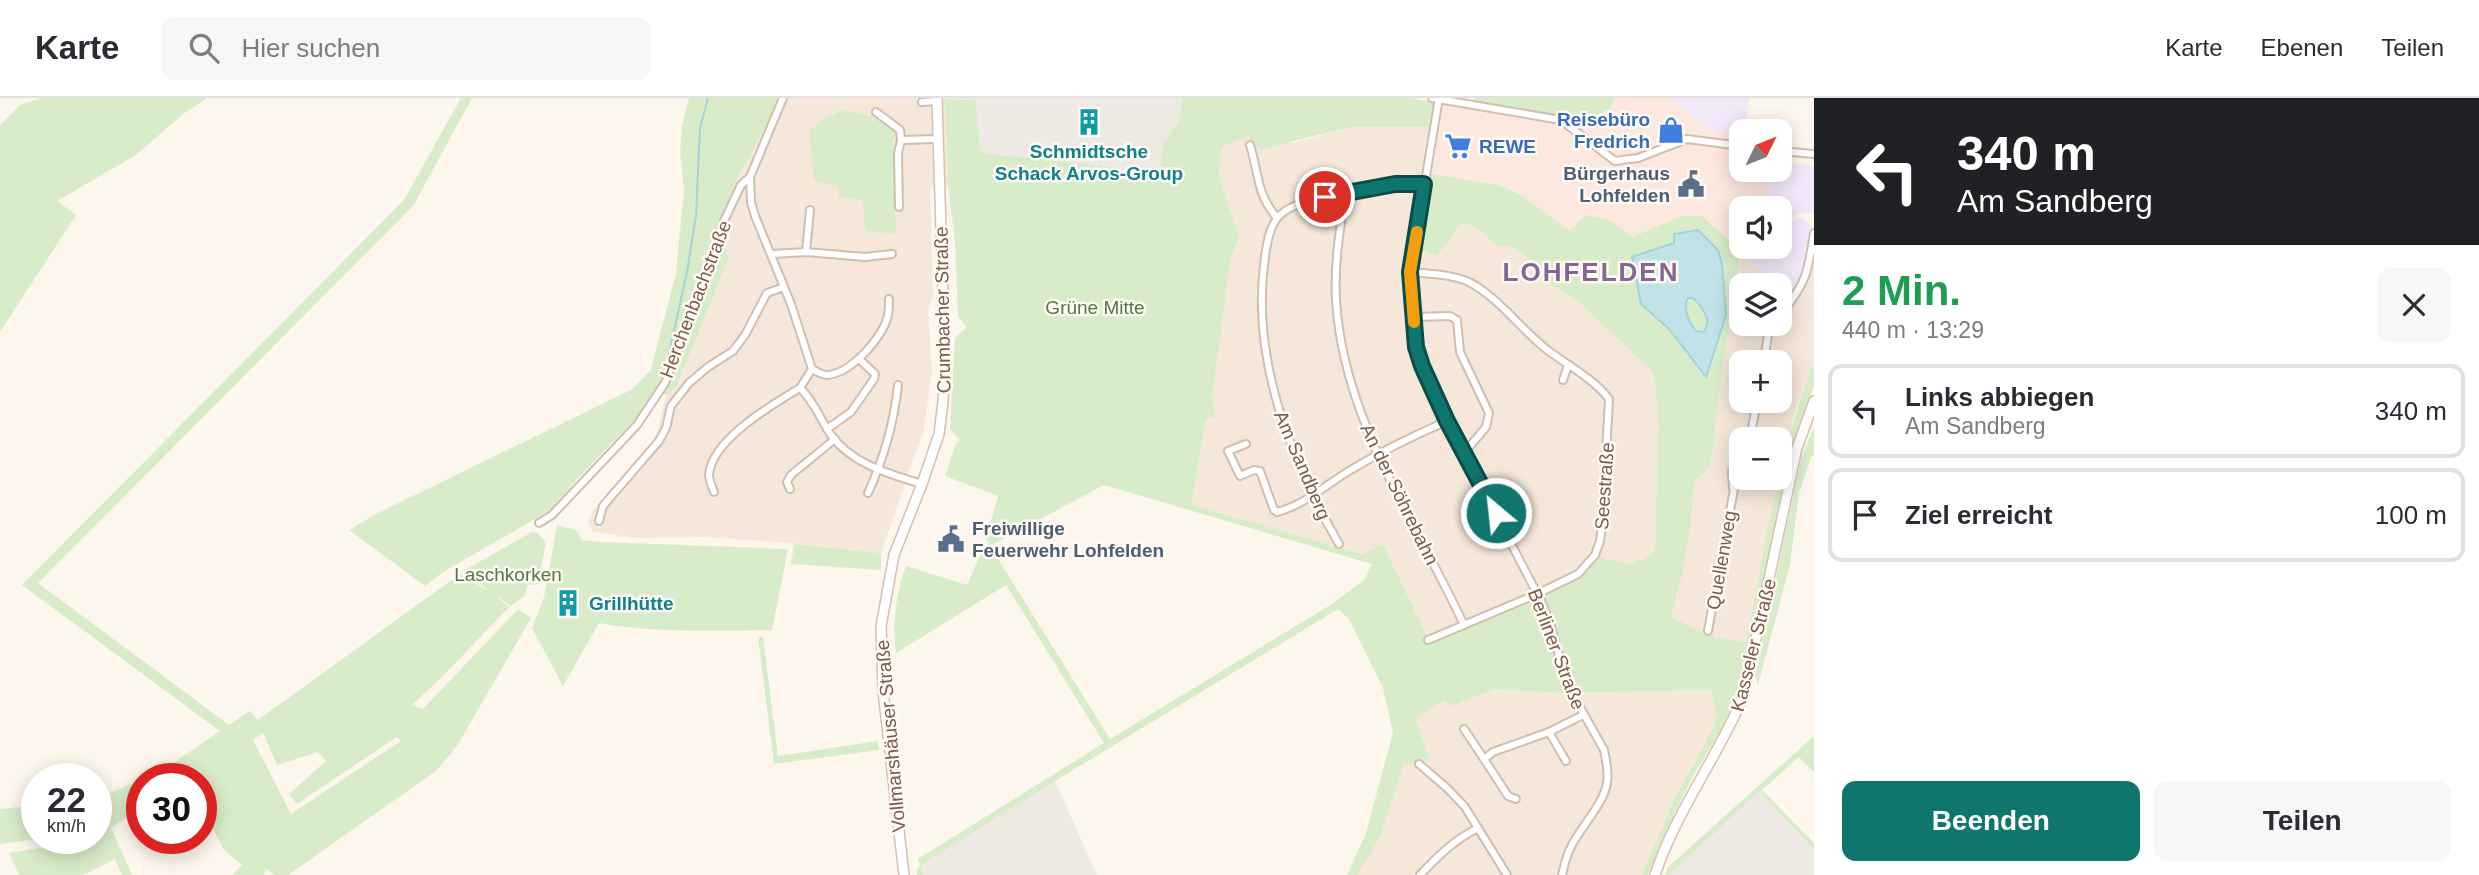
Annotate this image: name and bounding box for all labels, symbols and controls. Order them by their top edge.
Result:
search box [161,17,651,80]
text: Karte [35,29,119,66]
icon: search [185,29,223,67]
text: Hier suchen [241,33,380,63]
text: Karte [2165,34,2223,61]
text: Ebenen [2261,34,2343,61]
text: Teilen [2381,34,2444,61]
building icon: Schmidtsche Schack Arvos-Group [1074,107,1104,137]
place label: Reisebüro Fredrich [1557,109,1650,152]
shop icon: Reisebüro Fredrich [1656,115,1686,145]
north arrow [1729,119,1792,182]
map controls [1729,119,1792,490]
icon: left [1842,126,1933,217]
text: 340 m [1957,126,2096,180]
supermarket icon: REWE [1443,131,1473,161]
place label: REWE [1479,136,1536,157]
place label: Schmidtsche Schack Arvos-Group [995,141,1183,184]
place label: Bürgerhaus Lohfelden [1563,163,1670,206]
pin [1295,167,1355,227]
public building icon: Bürgerhaus Lohfelden [1676,169,1706,199]
icon: arrive [1306,178,1344,216]
text: Am Sandberg [1957,183,2153,219]
button: sound [1729,196,1792,259]
street label: Herchenbachstraße [656,218,735,381]
street label: Crumbacher Straße [931,226,954,394]
district label: LOHFELDEN [1503,257,1679,287]
text: 2 Min. [1842,267,1961,314]
button: close [2377,268,2451,342]
button: layers [1729,273,1792,336]
park label: Grüne Mitte [1045,297,1145,318]
text: 440 m · 13:29 [1842,317,1984,343]
button: + [1729,350,1792,413]
text: Links abbiegen [1905,382,2094,412]
icon: left [1846,392,1884,430]
text: 340 m [2375,396,2447,426]
street label: Am Sandberg [1270,408,1335,523]
text: Am Sandberg [1905,413,2046,439]
street label: An der Söhrebahn [1356,420,1443,568]
button: − [1729,427,1792,490]
street label: Seestraße [1591,442,1618,530]
position arrow [1459,476,1533,550]
icon: arrive [1846,496,1884,534]
text: Ziel erreicht [1905,500,2052,530]
text: 100 m [2375,500,2447,530]
street label: Quellenweg [1702,509,1741,611]
place label: Freiwillige Feuerwehr Lohfelden [972,518,1164,561]
public building icon: Freiwillige Feuerwehr Lohfelden [936,524,966,554]
park label: Laschkorken [454,564,562,585]
street label: Kasseler Straße [1727,576,1780,714]
street label: Berliner Straße [1524,586,1589,713]
building icon: Grillhütte [553,588,583,618]
place label: Grillhütte [589,593,673,614]
street label: Vollmarshäuser Straße [872,639,909,833]
speed limit sign: 30 [126,763,217,854]
text: 22 [47,780,86,819]
button: Beenden [1842,781,2140,861]
button: Teilen [2154,781,2451,861]
text: km/h [47,816,86,836]

